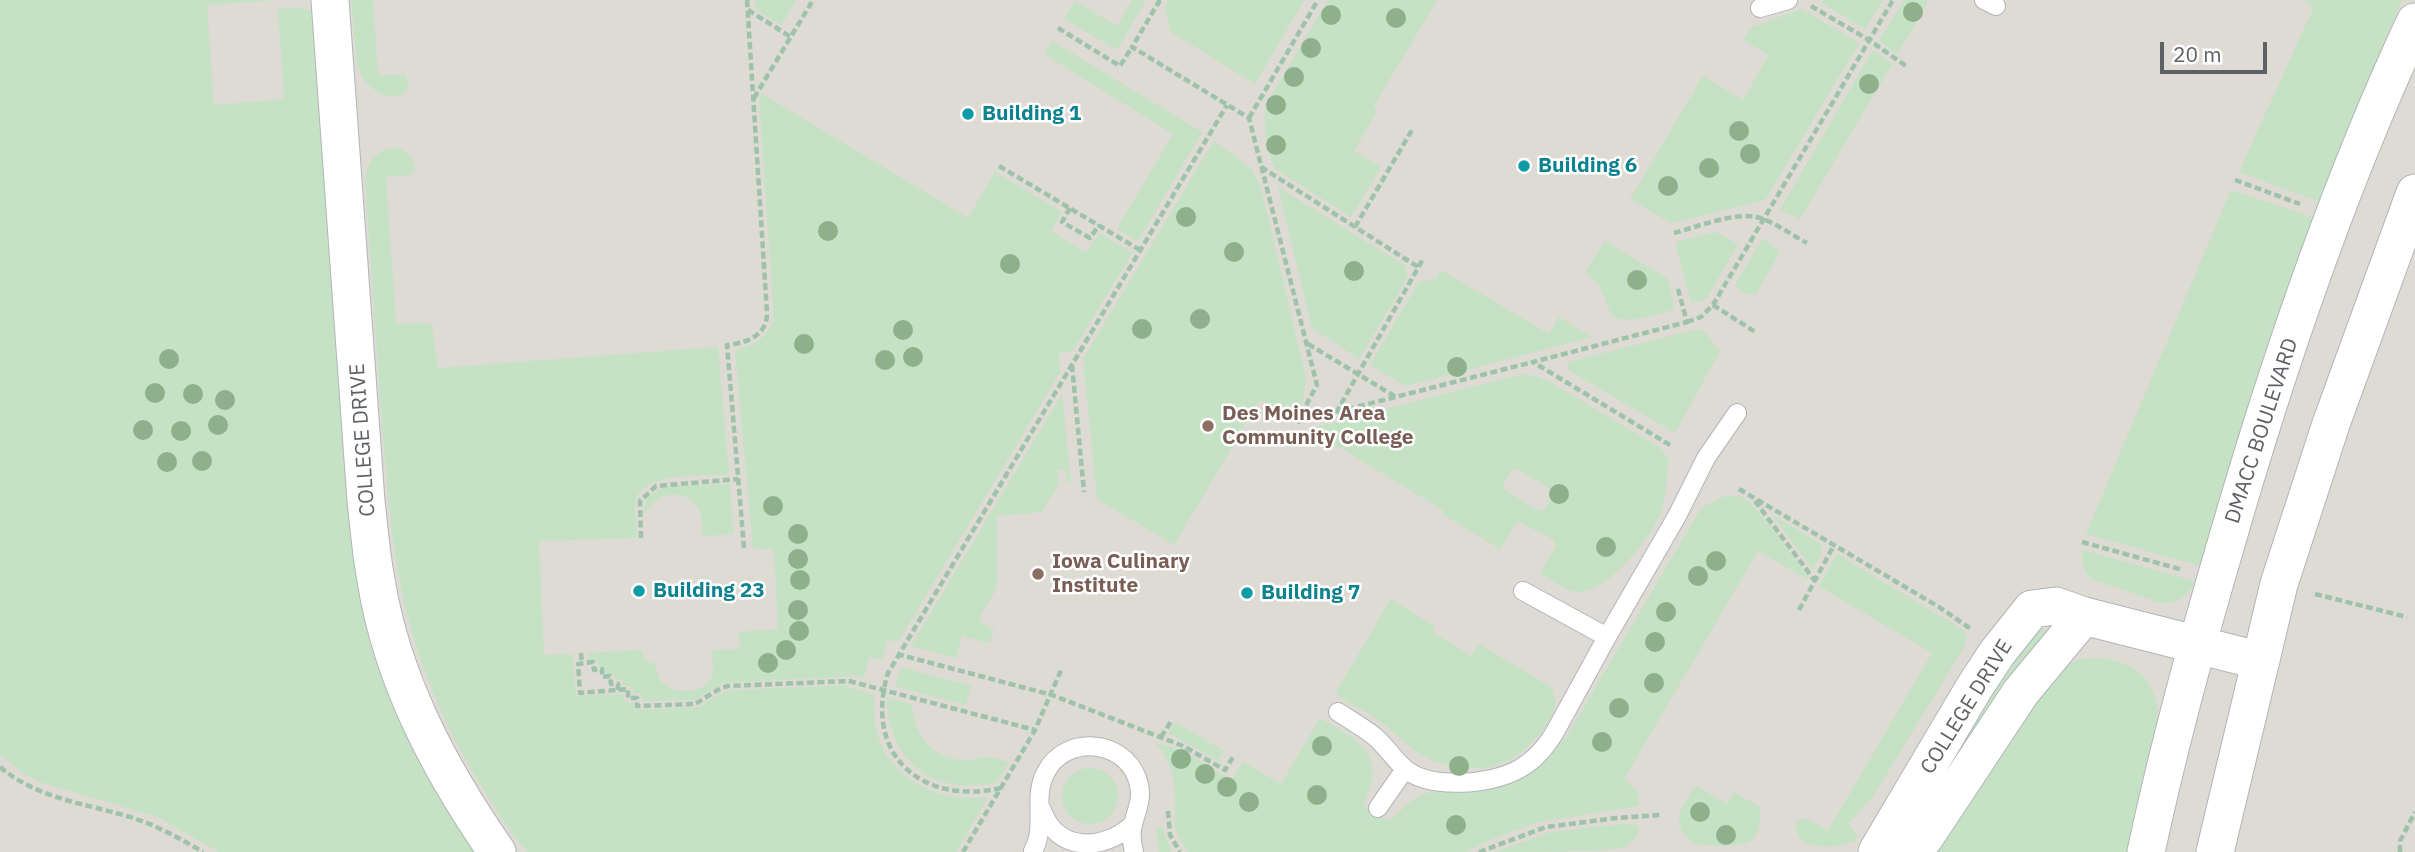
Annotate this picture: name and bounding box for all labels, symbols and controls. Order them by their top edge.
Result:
scale bar [2163,28,2270,72]
text: 20 m [2173,40,2222,68]
place label: Building 1 [982,101,1081,127]
marker: Building 1 [960,106,976,122]
place label: Building 6 [1538,153,1637,179]
marker: Building 6 [1516,158,1532,174]
street label: DMACC BOULEVARD [2220,335,2304,527]
street label: COLLEGE DRIVE [345,362,381,518]
place label: Des Moines Area Community College [1222,401,1413,451]
marker: Des Moines Area Community College [1200,418,1216,434]
place label: Iowa Culinary Institute [1052,549,1190,599]
marker: Iowa Culinary Institute [1030,566,1046,582]
place label: Building 23 [653,578,765,604]
place label: Building 7 [1261,580,1360,606]
marker: Building 23 [631,583,647,599]
marker: Building 7 [1239,585,1255,601]
street label: COLLEGE DRIVE [1916,635,2018,779]

